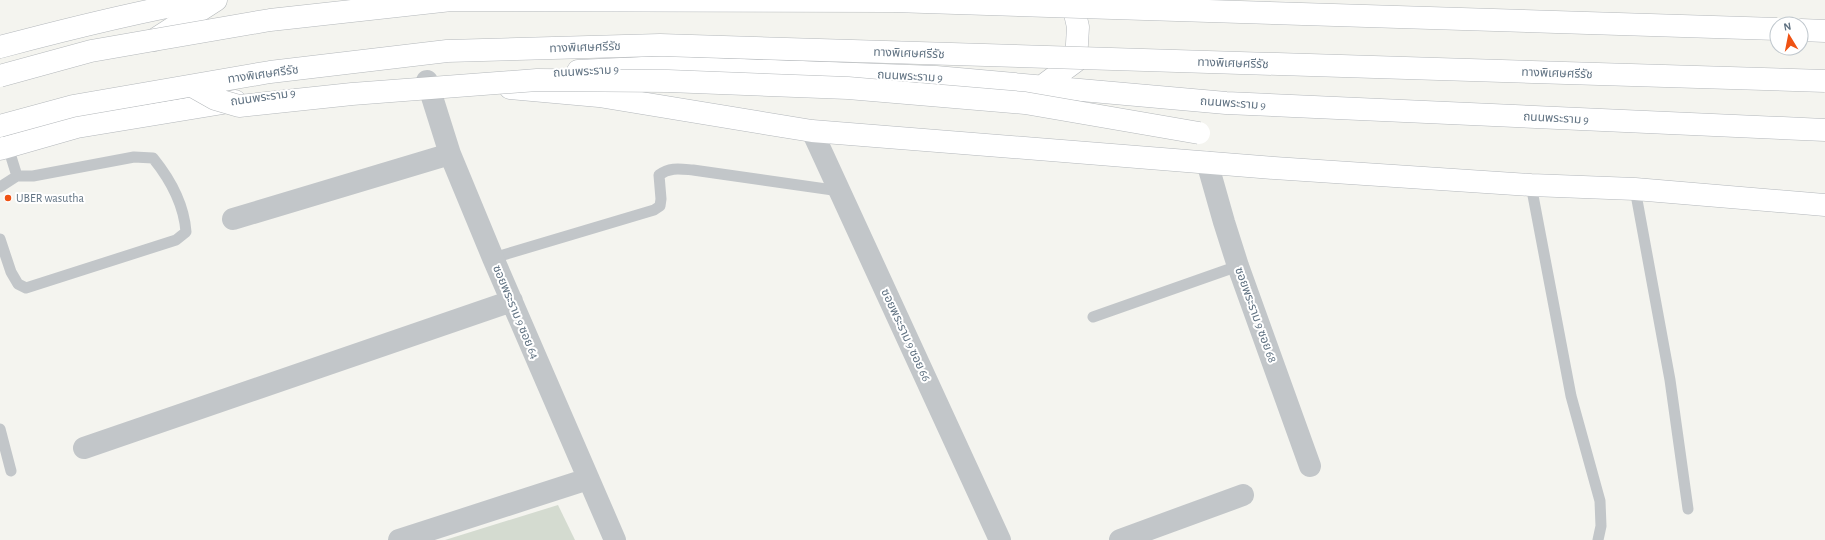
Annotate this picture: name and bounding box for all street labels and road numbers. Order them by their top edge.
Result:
street label: ทางพิเศษศรีรัช [549,40,621,54]
street label: ทางพิเศษศรีรัช [873,46,945,60]
street label: ทางพิเศษศรีรัช [1197,56,1269,70]
street label: ทางพิเศษศรีรัช [227,63,299,85]
street label: ถนนพระราม 9 [553,63,620,79]
street label: ทางพิเศษศรีรัช [1521,66,1593,80]
street label: ถนนพระราม 9 [877,68,944,84]
street label: ถนนพระราม 9 [230,86,297,108]
street label: ถนนพระราม 9 [1200,95,1267,111]
street label: ถนนพระราม 9 [1523,110,1590,126]
street label: ซอยพระราม 9 ซอย 64 [491,263,541,361]
street label: ซอยพระราม 9 ซอย 68 [1233,266,1279,365]
street label: ซอยพระราม 9 ซอย 66 [879,287,933,383]

